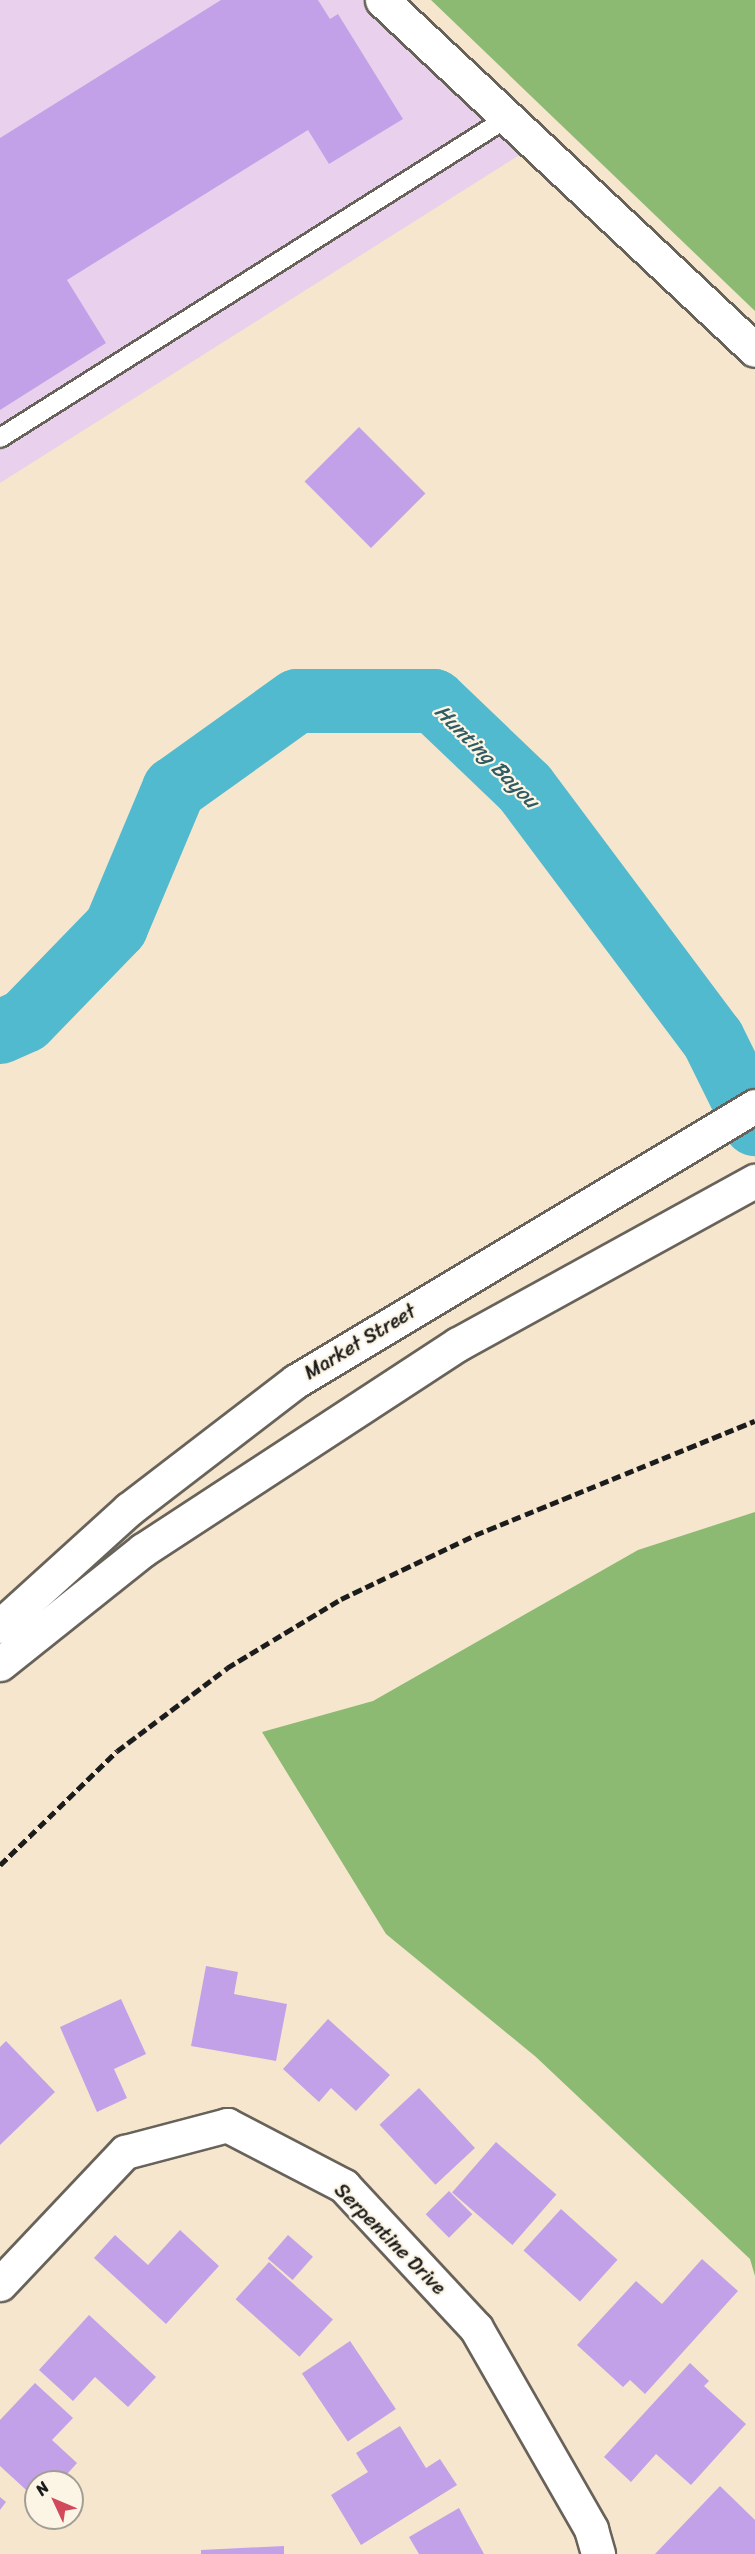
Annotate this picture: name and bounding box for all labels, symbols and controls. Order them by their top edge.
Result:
water label: Hunting Bayou [430,699,544,813]
street label: Market Street [299,1299,421,1385]
street label: Serpentine Drive [329,2178,451,2300]
north arrow [24,2470,84,2530]
text: N [28,2474,56,2503]

